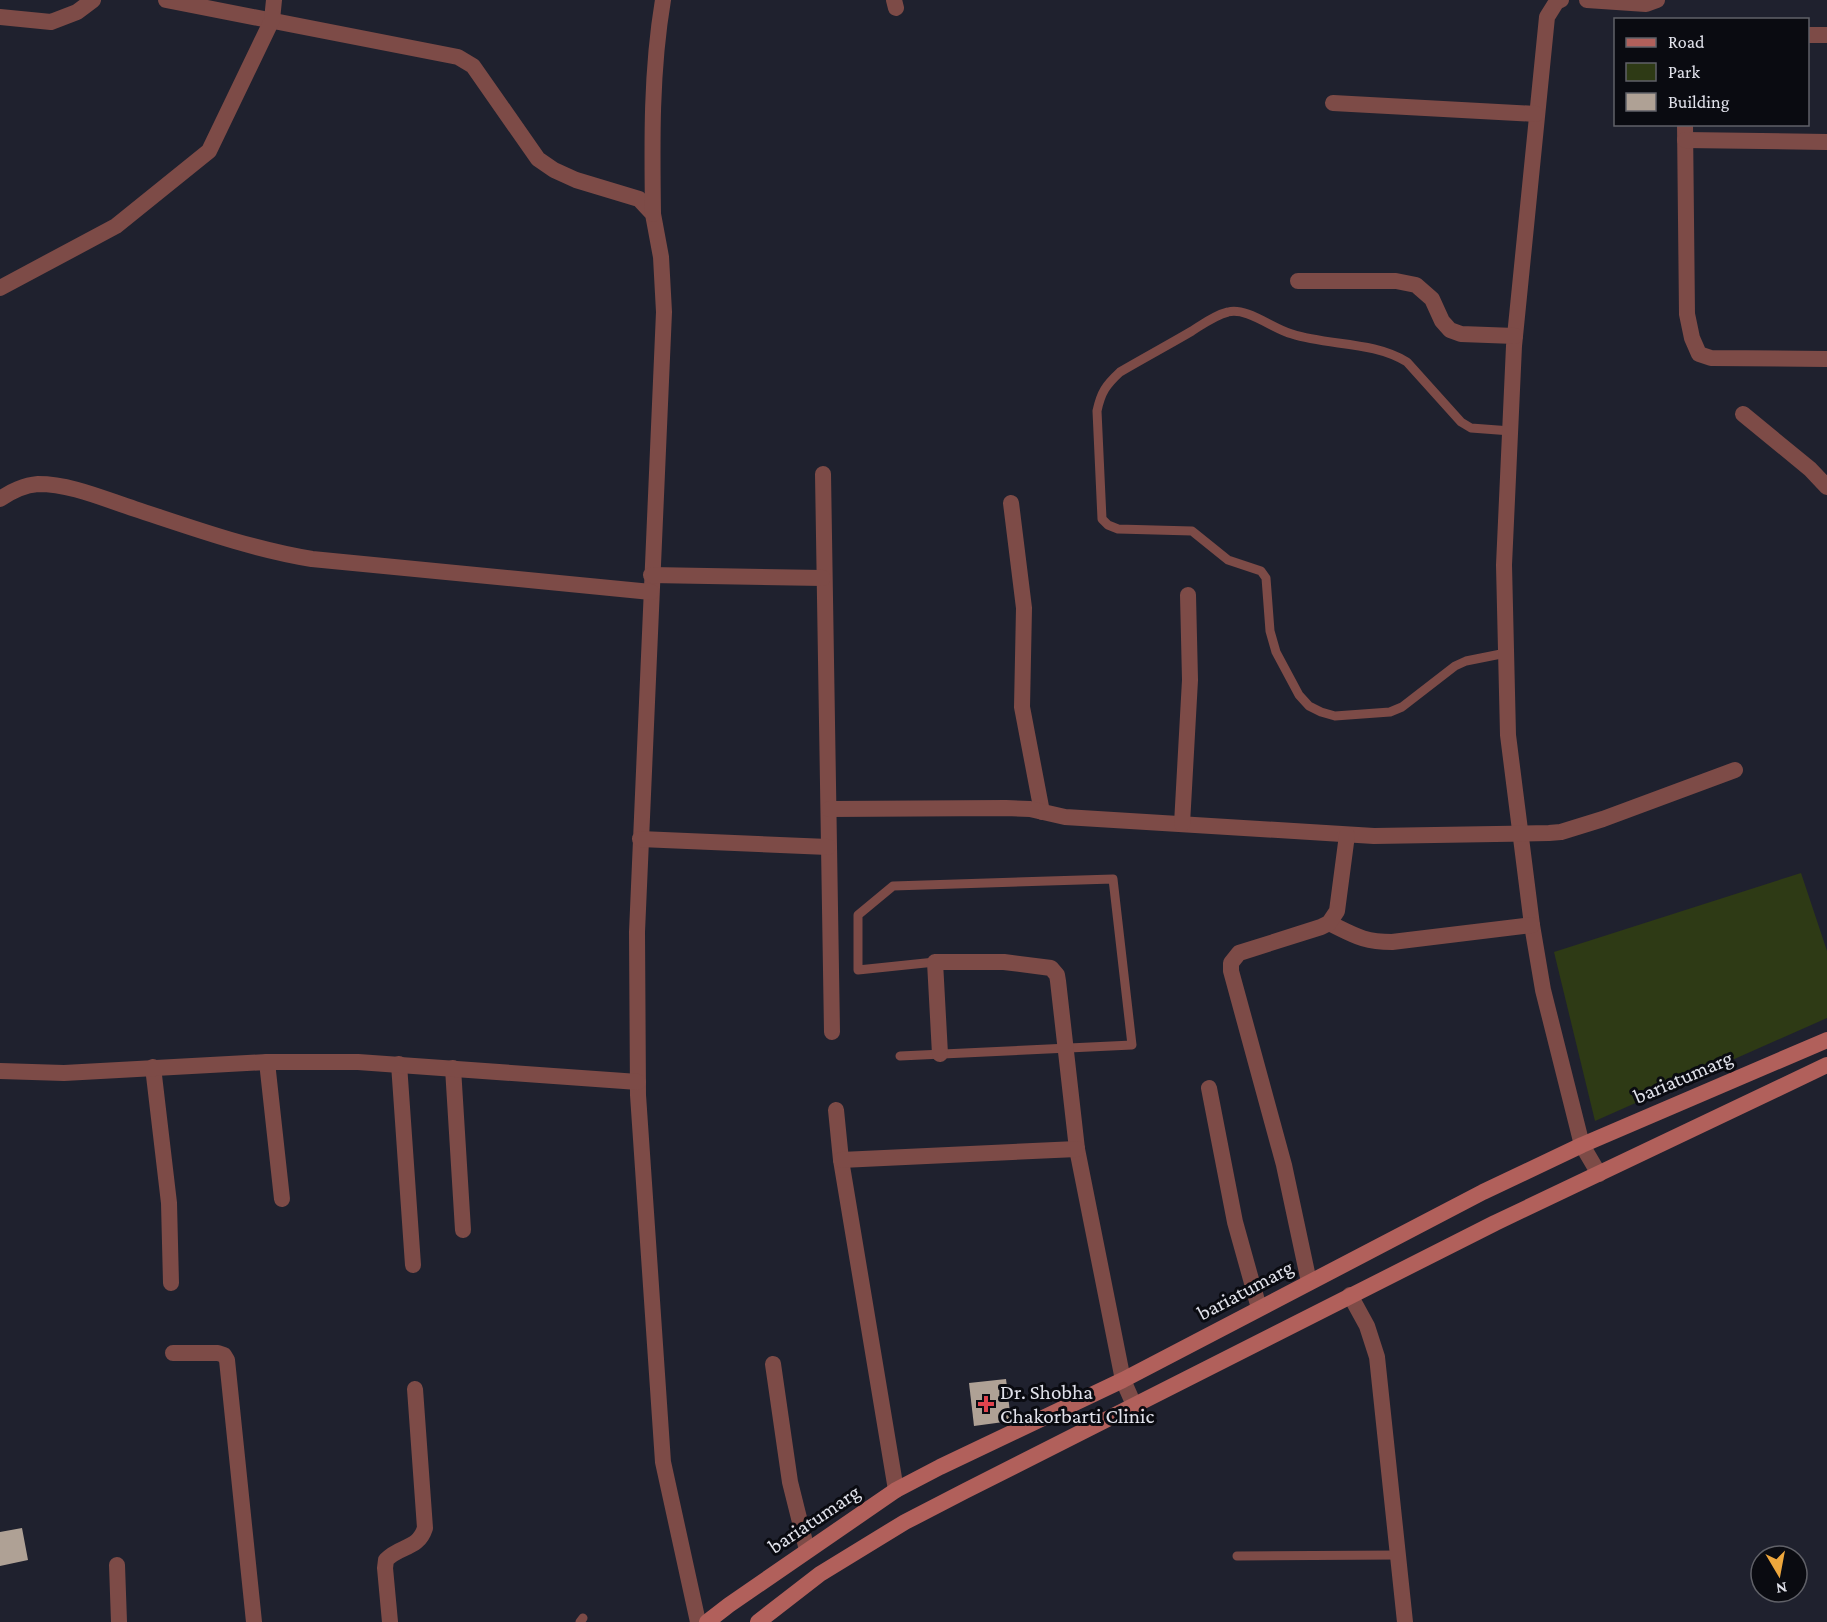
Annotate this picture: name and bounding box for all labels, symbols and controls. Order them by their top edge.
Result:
legend [1614,18,1809,126]
text: Road [1668,32,1705,52]
text: Park [1668,62,1700,82]
text: Building [1668,92,1730,112]
street label: bariatumarg [1630,1045,1736,1109]
street label: bariatumarg [1193,1255,1297,1325]
place label: Dr. Shobha Chakorbarti Clinic [1000,1380,1155,1428]
marker: Dr. Shobha Chakorbarti Clinic [977,1395,995,1413]
street label: bariatumarg [764,1480,864,1558]
north arrow [1749,1544,1809,1604]
text: N [1775,1579,1788,1598]

